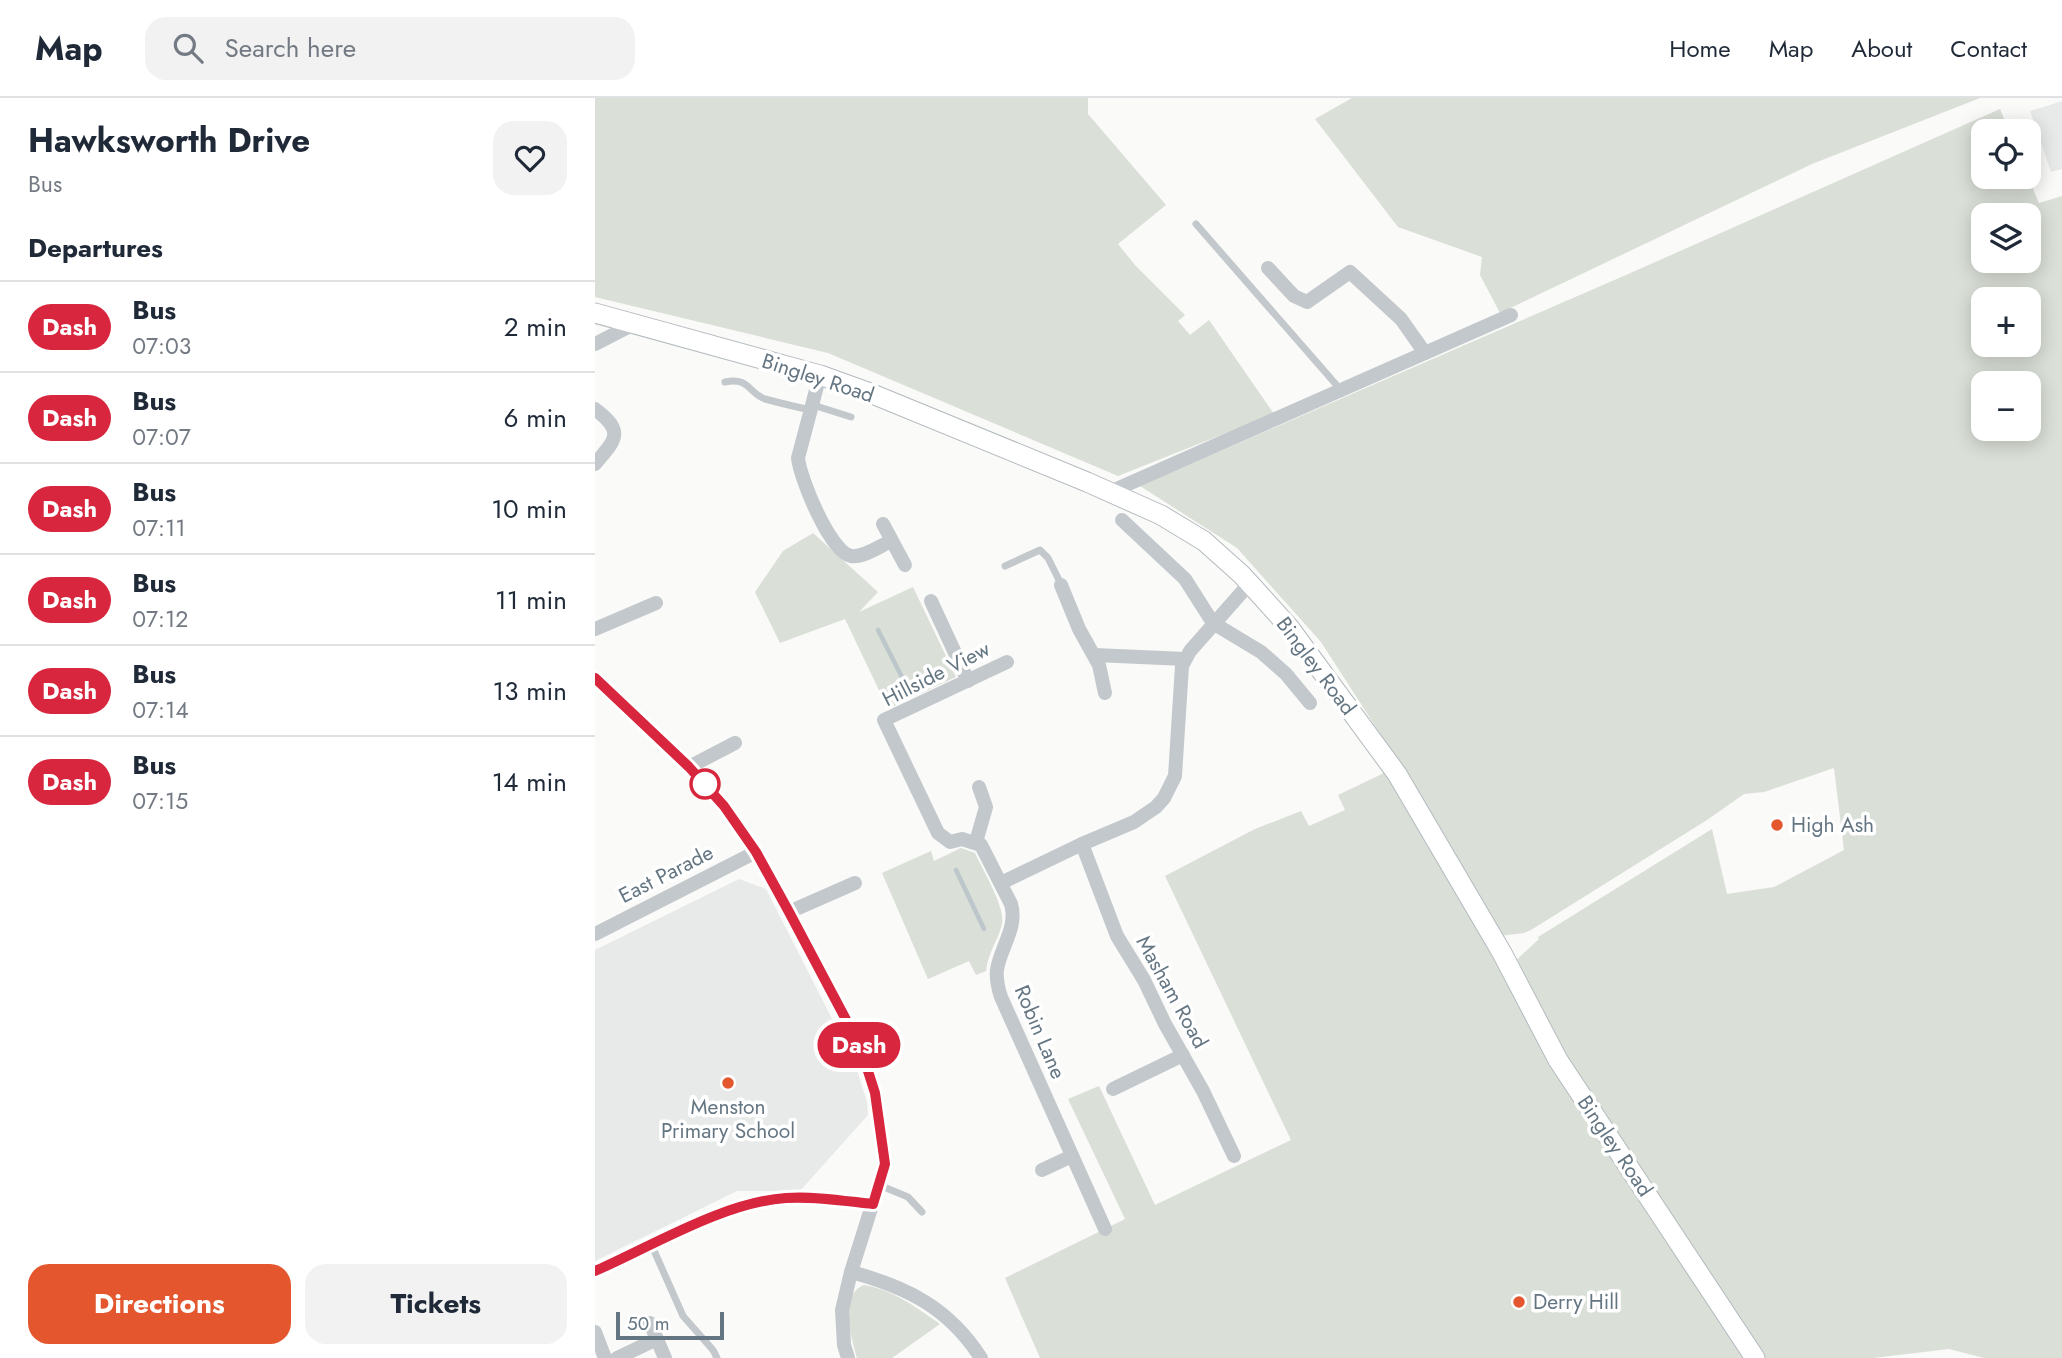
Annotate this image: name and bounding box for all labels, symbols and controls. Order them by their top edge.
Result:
search box [145,17,635,80]
text: Map [35,25,103,72]
icon: search [169,29,207,67]
text: Search here [225,29,356,67]
text: Home [1669,31,1731,66]
text: Map [1769,31,1813,66]
text: About [1851,31,1912,66]
text: Contact [1950,31,2027,66]
text: Hawksworth Drive [28,117,310,164]
map controls [1971,119,2041,441]
button: locate [1971,119,2041,189]
button: heart [493,121,567,195]
text: Bus [28,167,62,201]
button: layers [1971,203,2041,273]
text: Departures [28,229,163,267]
button: + [1971,287,2041,357]
text: Bus [132,291,176,329]
text: 2 min [504,308,567,346]
text: Dash [42,309,97,344]
text: 07:03 [132,329,191,363]
street label: Bingley Road [758,346,878,410]
button: − [1971,371,2041,441]
text: Bus [132,382,176,420]
text: 6 min [504,399,567,437]
text: Dash [42,400,97,435]
text: 07:07 [132,420,191,454]
text: Bus [132,473,176,511]
text: 10 min [491,490,567,528]
text: Dash [42,491,97,526]
text: 07:11 [132,511,186,545]
text: Bus [132,564,176,602]
text: 11 min [495,581,567,619]
text: Dash [42,582,97,617]
text: 07:12 [132,602,188,636]
street label: Bingley Road [1269,611,1363,721]
street label: Hillside View [877,634,996,714]
text: Bus [132,655,176,693]
text: 13 min [493,672,567,710]
text: Dash [42,673,97,708]
text: 07:14 [132,693,189,727]
text: Bus [132,746,176,784]
text: 14 min [492,763,567,801]
text: Dash [42,764,97,799]
unlabelled marker [690,769,720,799]
text: 07:15 [132,784,188,818]
place label: High Ash [1791,810,1874,840]
marker: High Ash [1769,817,1785,833]
street label: East Parade [614,837,719,911]
street label: Masham Road [1129,930,1215,1054]
street label: Robin Lane [1007,980,1073,1084]
line badge: Dash [810,1022,908,1068]
text: Dash [831,1027,887,1062]
marker: Menston Primary School [720,1075,736,1091]
street label: Bingley Road [1570,1089,1660,1203]
place label: Menston Primary School [661,1092,795,1146]
button: Directions [28,1264,291,1344]
button: Tickets [305,1264,567,1344]
place label: Derry Hill [1533,1287,1619,1317]
marker: Derry Hill [1511,1294,1527,1310]
scale bar [616,1309,725,1341]
text: 50 m [627,1310,670,1337]

